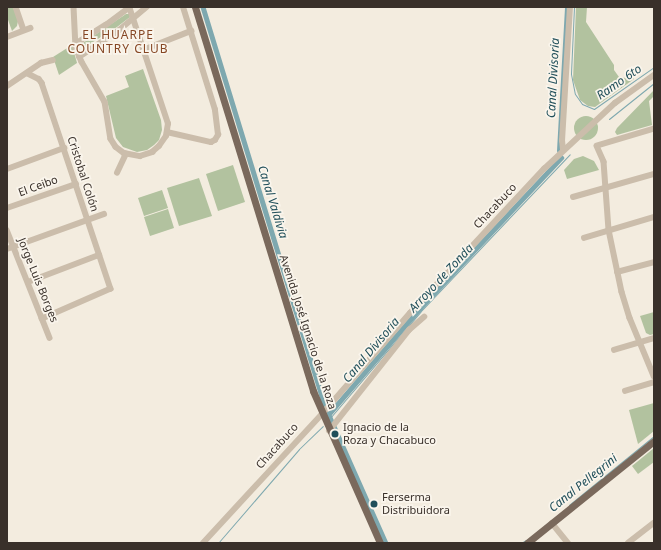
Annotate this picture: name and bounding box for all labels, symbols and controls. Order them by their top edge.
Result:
district label: EL HUARPE COUNTRY CLUB [68,28,168,56]
water label: Canal Divisoria [544,38,562,118]
water label: Ramo 6to [594,61,644,103]
street label: Cristobal Colón [65,135,101,213]
water label: Canal Valdivia [255,164,291,240]
street label: El Ceibo [16,173,60,199]
street label: Chacabuco [471,181,519,231]
street label: Jorge Luis Borges [15,236,61,324]
water label: Arroyo de Zonda [406,241,476,315]
street label: Avenida José Ignacio de la Roza [277,253,339,411]
water label: Canal Divisoria [340,315,402,385]
street label: Chacabuco [253,420,301,472]
place label: Ignacio de la Roza y Chacabuco [343,421,436,447]
marker: Ignacio de la Roza y Chacabuco [330,429,340,439]
water label: Canal Pellegrini [546,451,620,515]
place label: Ferserma Distribuidora [382,491,450,517]
marker: Ferserma Distribuidora [369,499,379,509]

